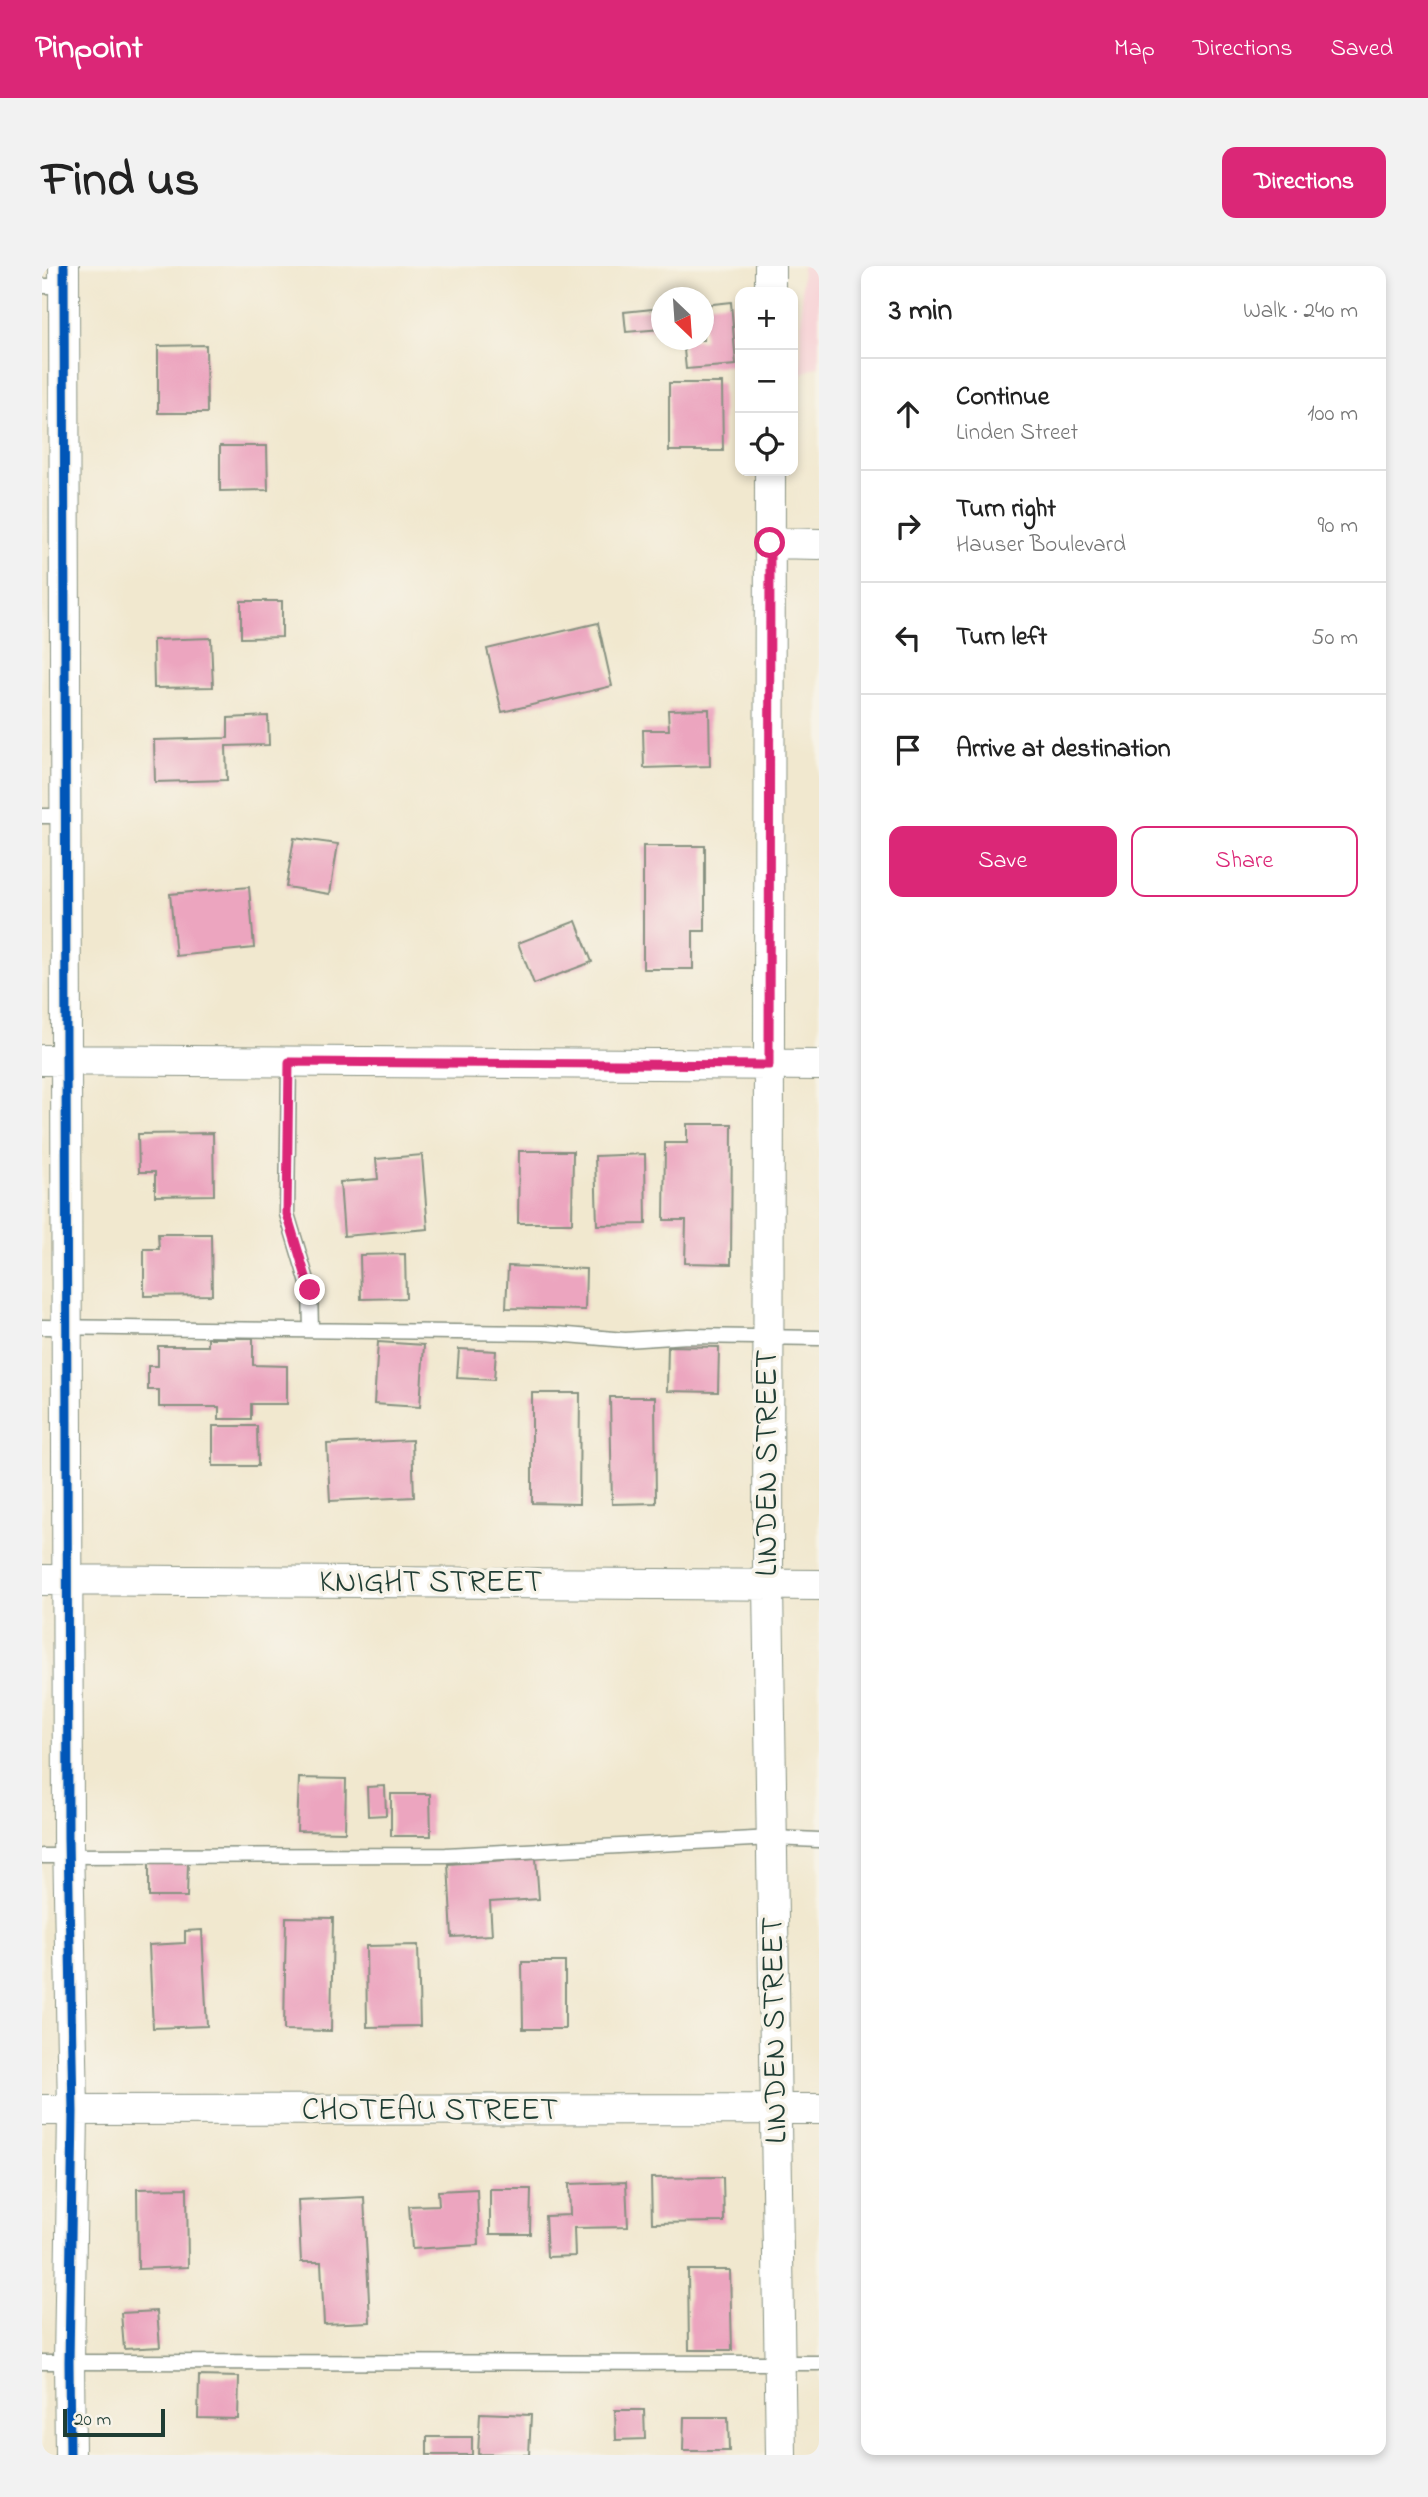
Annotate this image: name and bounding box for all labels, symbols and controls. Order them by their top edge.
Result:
text: Pinpoint [35,25,143,73]
text: Map [1114,32,1155,67]
text: Directions [1193,32,1292,67]
text: Saved [1330,32,1393,67]
text: Find us [42,146,199,218]
button: Directions [1222,147,1386,218]
north arrow [651,287,714,350]
map controls [735,287,798,476]
button: + [735,287,798,350]
text: 3 min [889,290,952,334]
text: Walk · 240 m [1243,295,1358,328]
button: − [735,350,798,413]
text: Continue [956,379,1049,417]
icon: ahead [889,395,927,433]
text: 100 m [1307,398,1358,431]
button: locate [735,413,798,476]
text: Linden Street [956,417,1078,450]
text: Turn right [956,491,1056,529]
icon: right [889,507,927,545]
text: 90 m [1318,510,1358,543]
route start [754,527,785,558]
text: Hauser Boulevard [956,529,1126,562]
icon: left [889,619,927,657]
text: Turn left [956,619,1047,657]
text: 50 m [1311,622,1358,655]
icon: arrive [889,731,927,769]
text: Arrive at destination [956,731,1171,769]
button: Save [889,826,1117,897]
button: Share [1131,826,1358,897]
route end [294,1274,325,1305]
street label: LINDEN STREET [745,1349,792,1577]
street label: KNIGHT STREET [319,1560,543,1607]
street label: LINDEN STREET [751,1916,801,2144]
street label: CHOTEAU STREET [302,2088,558,2135]
scale bar [63,2406,164,2438]
text: 20 m [74,2407,111,2434]

